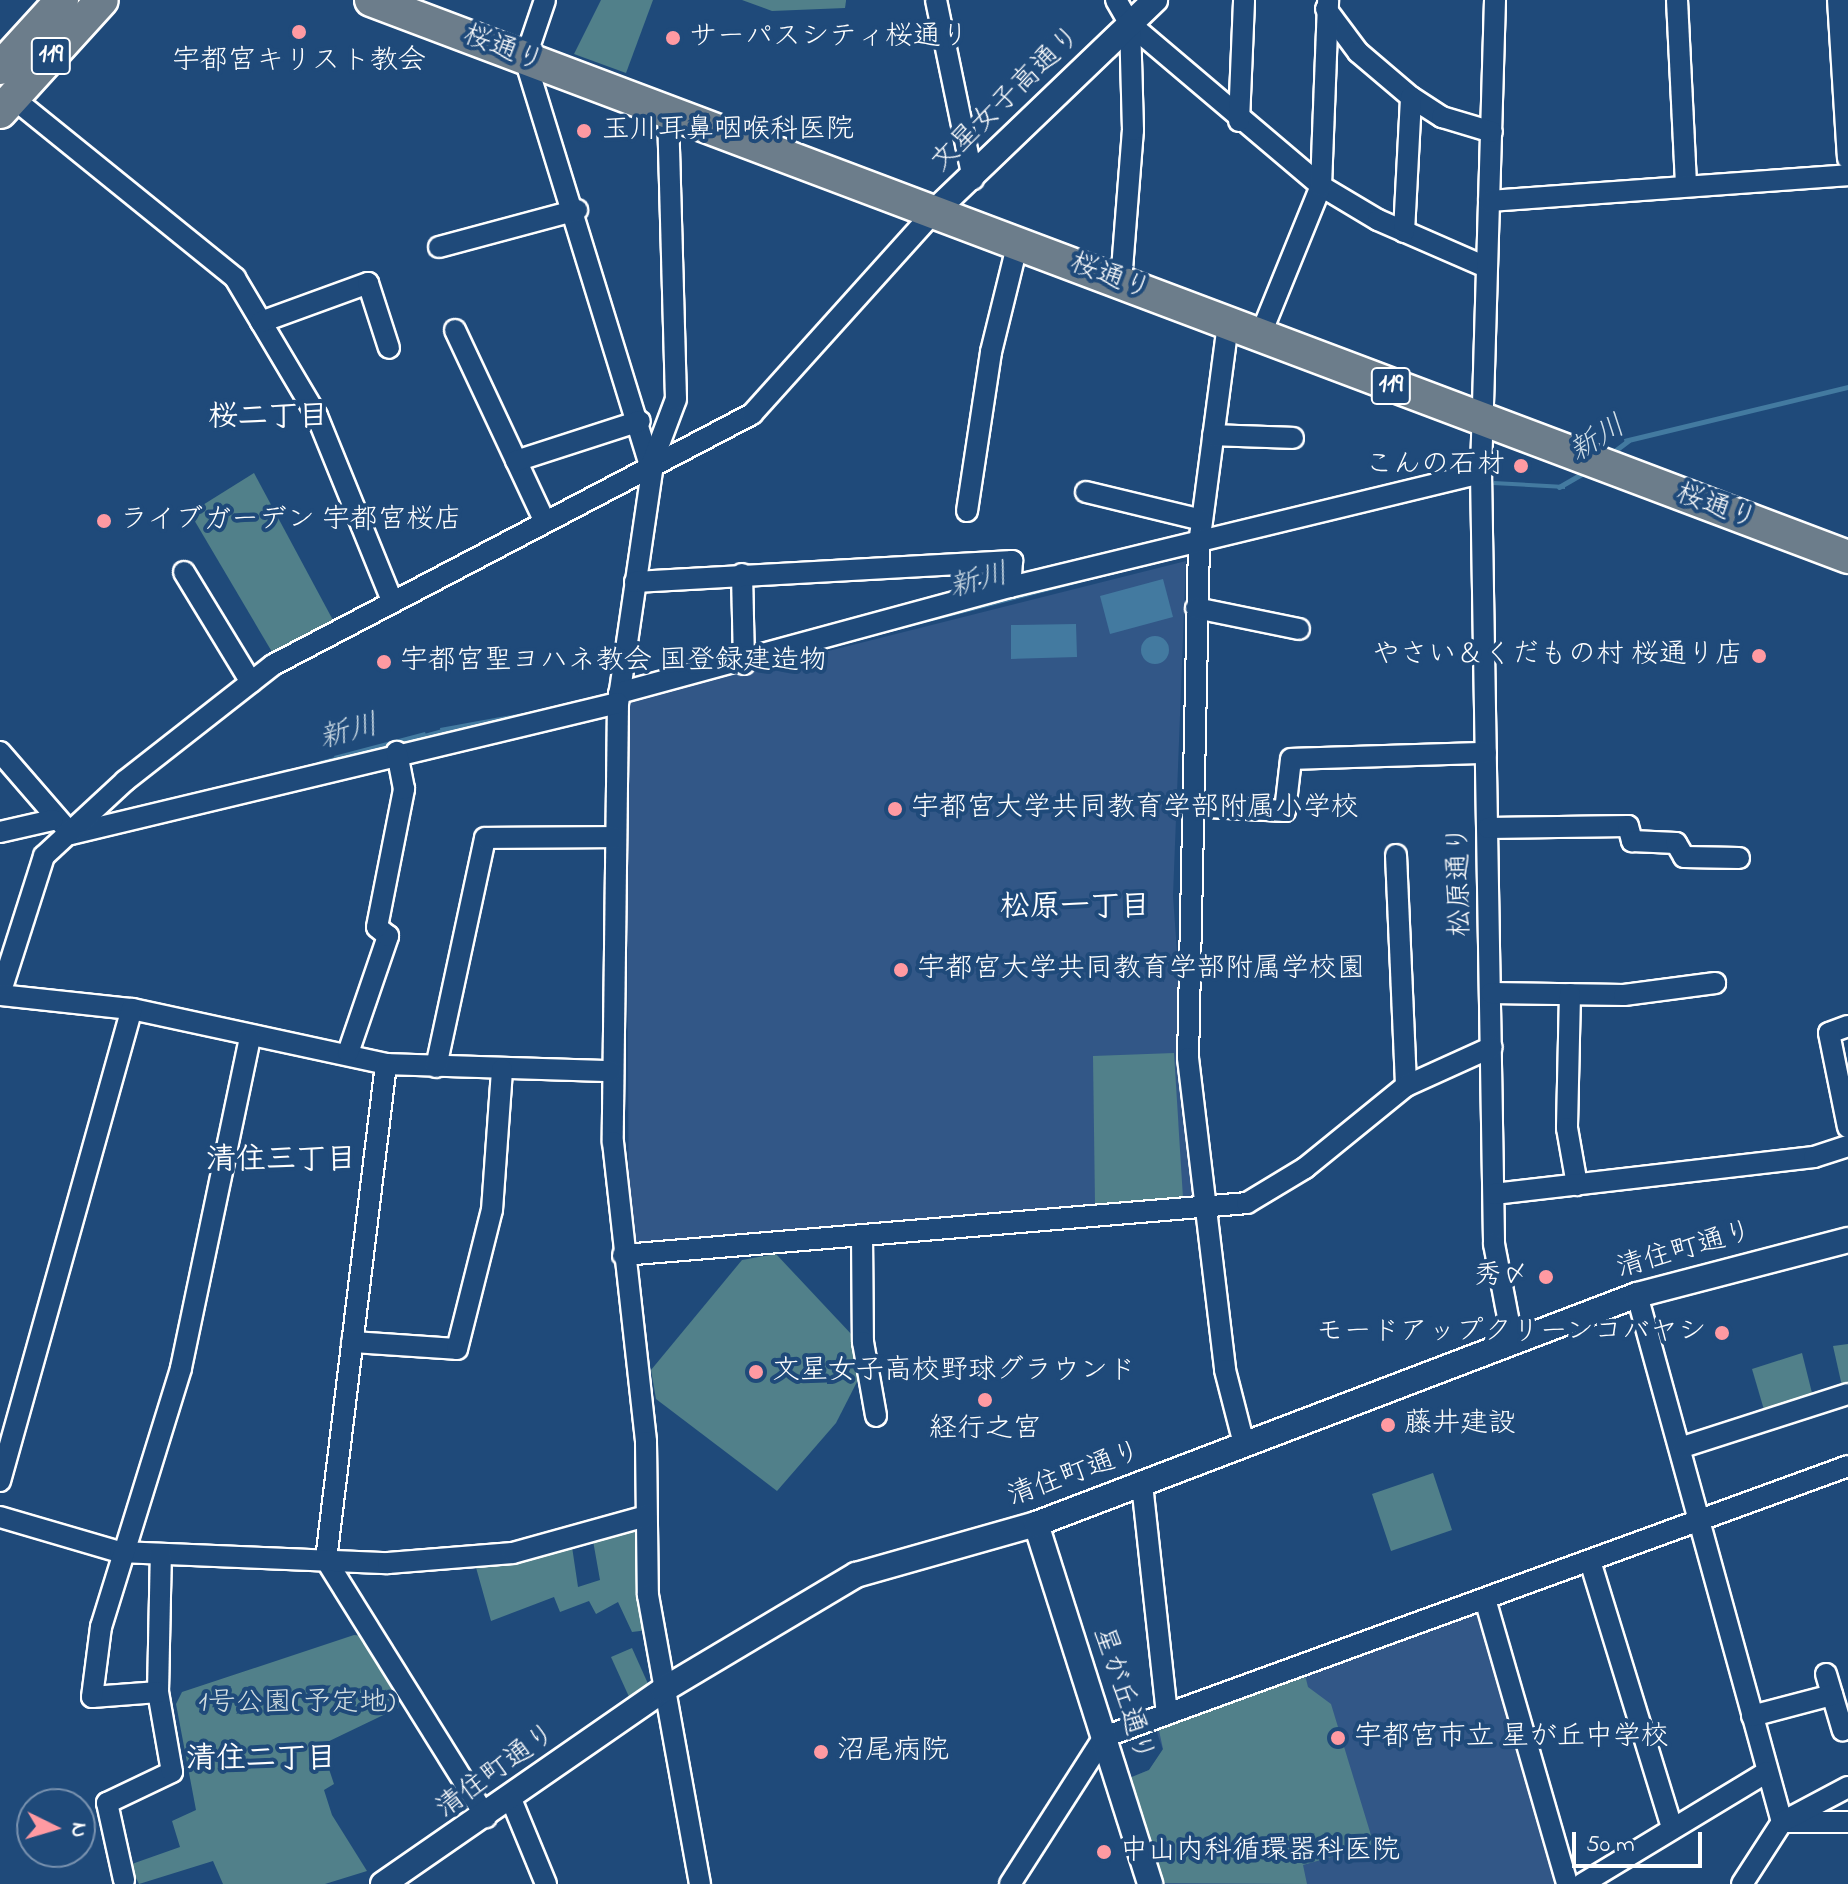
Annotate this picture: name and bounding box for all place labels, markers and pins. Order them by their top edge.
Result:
place label: サーパスシティ桜通り [689,21,969,55]
marker: 宇都宮キリスト教会 [290,23,308,41]
marker: サーパスシティ桜通り [664,29,682,47]
place label: 宇都宮キリスト教会 [173,45,425,79]
place label: 玉川耳鼻咽喉科医院 [602,114,854,148]
marker: 玉川耳鼻咽喉科医院 [573,120,595,142]
place label: こんの石材 [1365,449,1505,483]
marker: こんの石材 [1512,457,1530,475]
place label: ライブガーデン 宇都宮桜店 [120,504,463,538]
marker: ライブガーデン 宇都宮桜店 [95,512,113,530]
place label: やさい＆くだもの村 桜通り店 [1372,639,1743,673]
place label: 宇都宮聖ヨハネ教会 国登録建造物 [400,645,827,679]
marker: やさい＆くだもの村 桜通り店 [1750,647,1768,665]
marker: 宇都宮聖ヨハネ教会 国登録建造物 [375,653,393,671]
place label: 宇都宮大学共同教育学部附属小学校 [911,792,1359,826]
marker: 宇都宮大学共同教育学部附属小学校 [886,800,904,818]
place label: 宇都宮大学共同教育学部附属学校園 [917,953,1365,987]
marker: 宇都宮大学共同教育学部附属学校園 [892,961,910,979]
place label: 秀〆 [1474,1260,1530,1294]
marker: 秀〆 [1537,1268,1555,1286]
place label: モードアップクリーンコバヤシ [1314,1316,1706,1350]
marker: モードアップクリーンコバヤシ [1713,1324,1731,1342]
place label: 文星女子高校野球グラウンド [772,1355,1136,1389]
marker: 文星女子高校野球グラウンド [747,1363,765,1381]
marker: 経行之宮 [976,1391,994,1409]
place label: 藤井建設 [1404,1408,1516,1442]
place label: 経行之宮 [929,1413,1041,1447]
marker: 藤井建設 [1379,1416,1397,1434]
place label: 宇都宮市立 星が丘中学校 [1354,1721,1669,1755]
marker: 宇都宮市立 星が丘中学校 [1329,1729,1347,1747]
place label: 沼尾病院 [837,1735,949,1769]
marker: 沼尾病院 [812,1743,830,1761]
place label: 中山内科循環器科医院 [1120,1835,1400,1869]
marker: 中山内科循環器科医院 [1095,1843,1113,1861]

